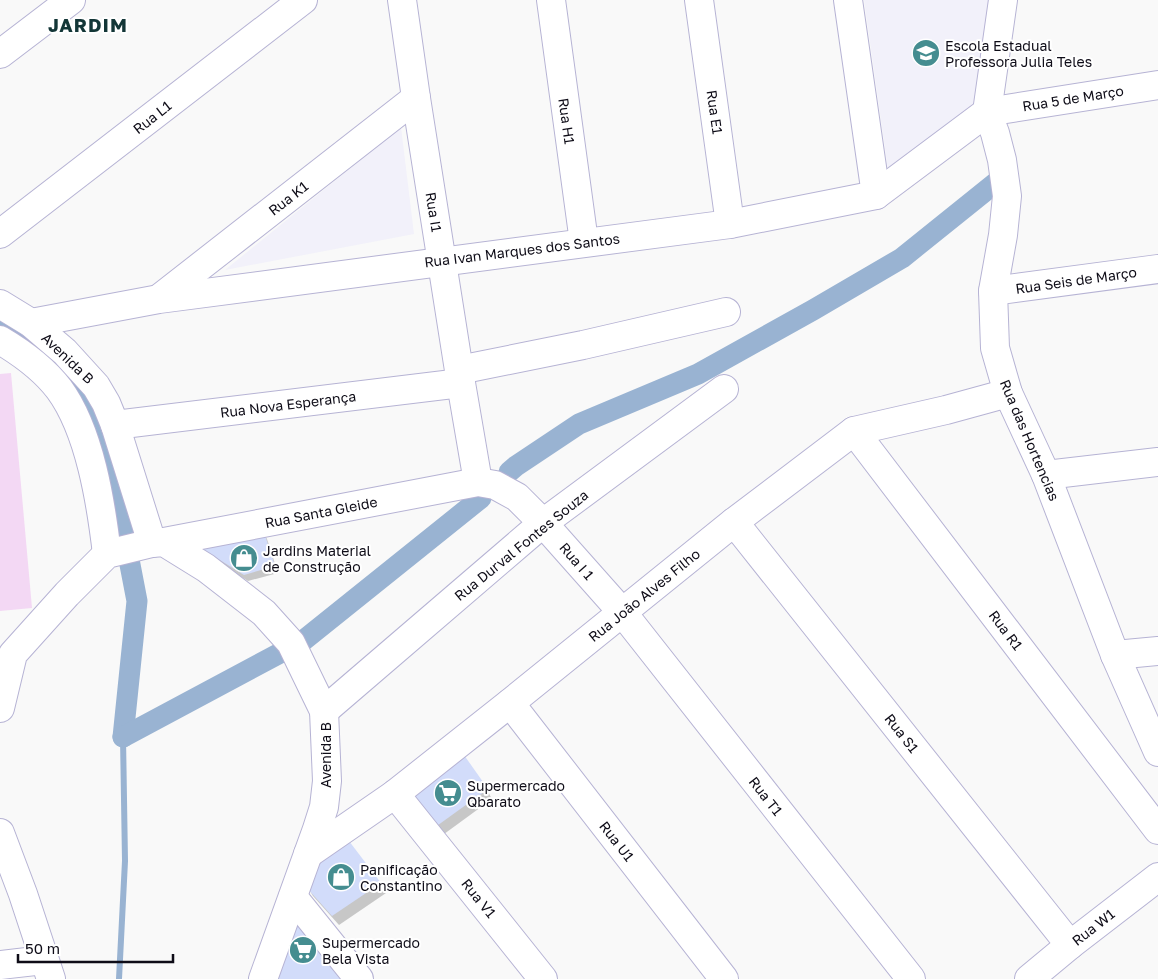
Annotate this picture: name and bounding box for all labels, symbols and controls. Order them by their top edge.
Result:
district label: JARDIM [48,13,128,36]
place label: Escola Estadual Professora Julia Teles [945,37,1092,70]
school or university icon: Escola Estadual Professora Julia Teles [911,38,941,68]
street label: Rua 5 de Março [1021,82,1125,114]
street label: Rua E1 [703,89,727,135]
street label: Rua L1 [129,97,175,137]
street label: Rua H1 [555,97,579,145]
street label: Rua K1 [265,177,311,219]
street label: Rua I1 [422,191,446,233]
street label: Rua Ivan Marques dos Santos [423,230,621,270]
street label: Rua Seis de Março [1014,263,1138,297]
street label: Avenida B [38,329,98,387]
street label: Rua das Hortencias [997,377,1063,503]
street label: Rua Nova Esperança [219,387,357,421]
street label: Rua Durval Fontes Souza [451,486,591,604]
street label: Rua Santa Gleide [263,493,379,531]
street label: Rua I 1 [556,539,598,583]
place label: Jardins Material de Construção [263,542,371,575]
shop icon: Jardins Material de Construção [229,543,259,573]
street label: Rua João Alves Filho [585,545,703,645]
street label: Rua R1 [986,607,1027,653]
street label: Rua S1 [881,710,923,756]
street label: Avenida B [317,722,334,788]
street label: Rua T1 [746,773,787,819]
place label: Supermercado Qbarato [467,777,565,810]
supermarket icon: Supermercado Qbarato [433,778,463,808]
street label: Rua U1 [596,818,638,865]
place label: Panificação Constantino [360,861,442,894]
shop icon: Panificação Constantino [326,862,356,892]
street label: Rua V1 [458,875,500,921]
street label: Rua W1 [1068,905,1118,949]
scale bar [18,932,172,964]
place label: Supermercado Bela Vista [322,934,420,967]
supermarket icon: Supermercado Bela Vista [288,935,318,965]
text: 50 m [25,939,60,957]

